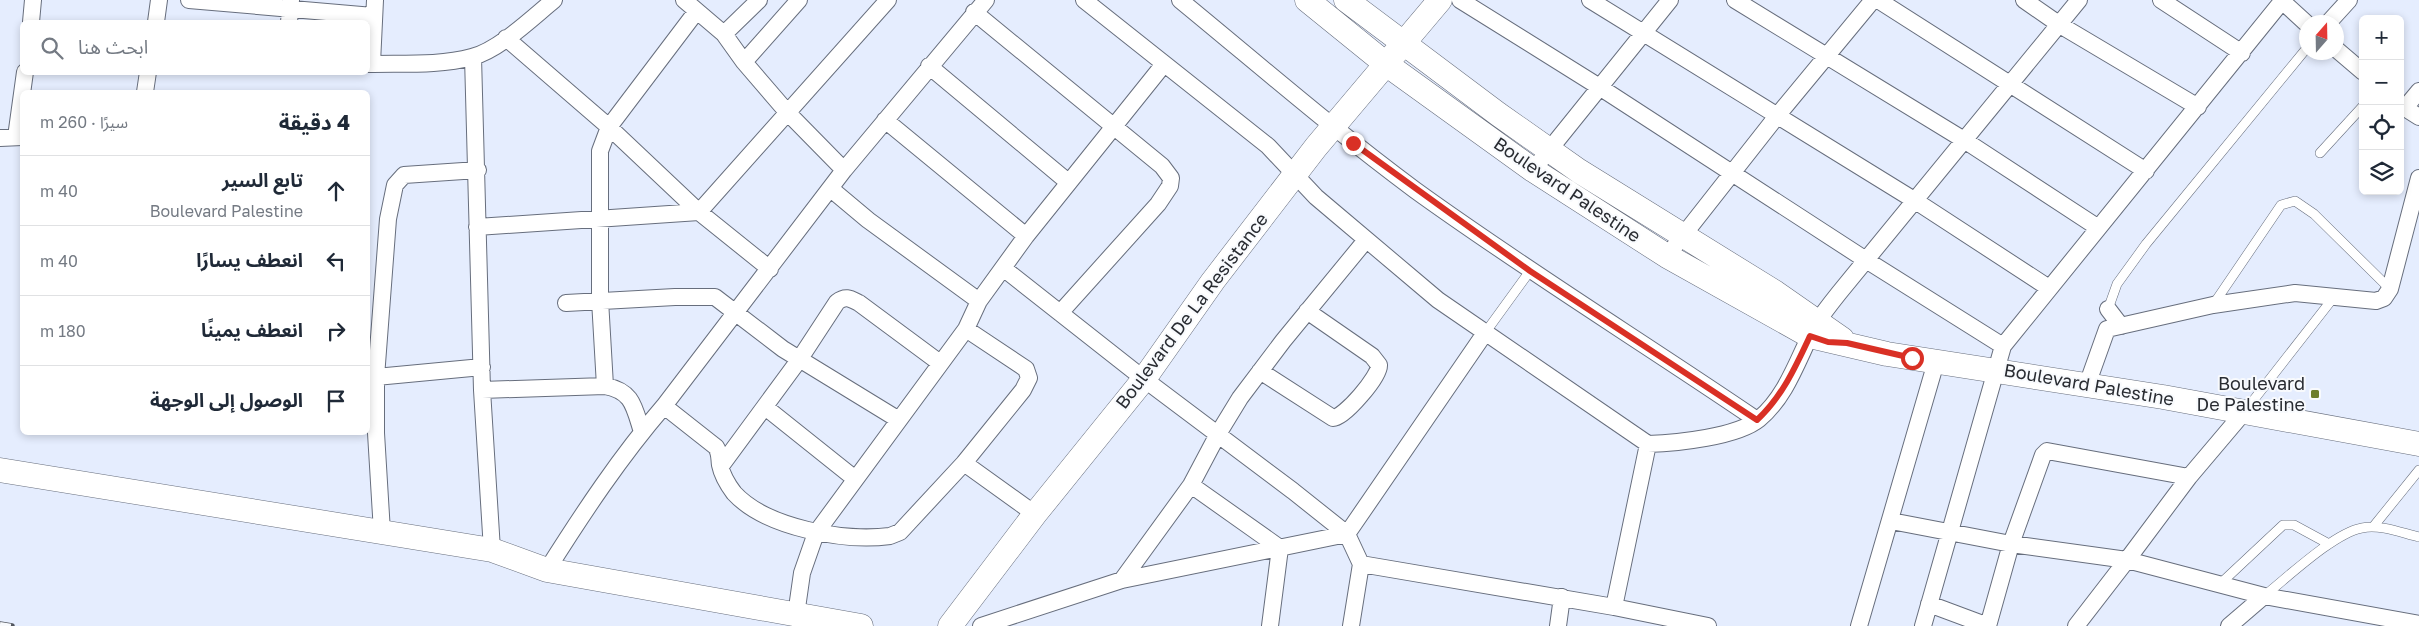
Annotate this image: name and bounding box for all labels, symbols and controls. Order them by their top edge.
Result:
north arrow [2299,15,2344,60]
map controls [2359,15,2404,195]
button: + [2359,15,2404,60]
search box [20,20,370,75]
icon: search [38,34,66,62]
text: ابحث هنا [78,35,148,58]
button: − [2359,60,2404,105]
button: locate [2359,105,2404,150]
text: 4 دقيقة [279,109,350,135]
text: سيرًا · 260 m [40,112,128,132]
route end [1342,132,1365,155]
street label: Boulevard Palestine [1490,132,1645,246]
button: layers [2359,150,2404,195]
text: تابع السير [222,168,303,191]
icon: ahead [322,177,350,205]
text: 40 m [40,181,78,201]
text: Boulevard Palestine [150,201,303,221]
street label: Boulevard De La Resistance [1110,208,1272,413]
icon: left [322,247,350,275]
text: انعطف يسارًا [196,248,303,271]
text: 40 m [40,251,78,271]
icon: right [322,317,350,345]
text: انعطف يمينًا [201,318,303,341]
text: 180 m [40,321,86,341]
route start [1901,347,1924,370]
street label: Boulevard Palestine [2002,358,2176,410]
place label: Boulevard De Palestine [2197,372,2305,415]
icon: arrive [322,387,350,415]
text: الوصول إلى الوجهة [150,388,303,411]
marker: Boulevard De Palestine [2309,388,2321,400]

